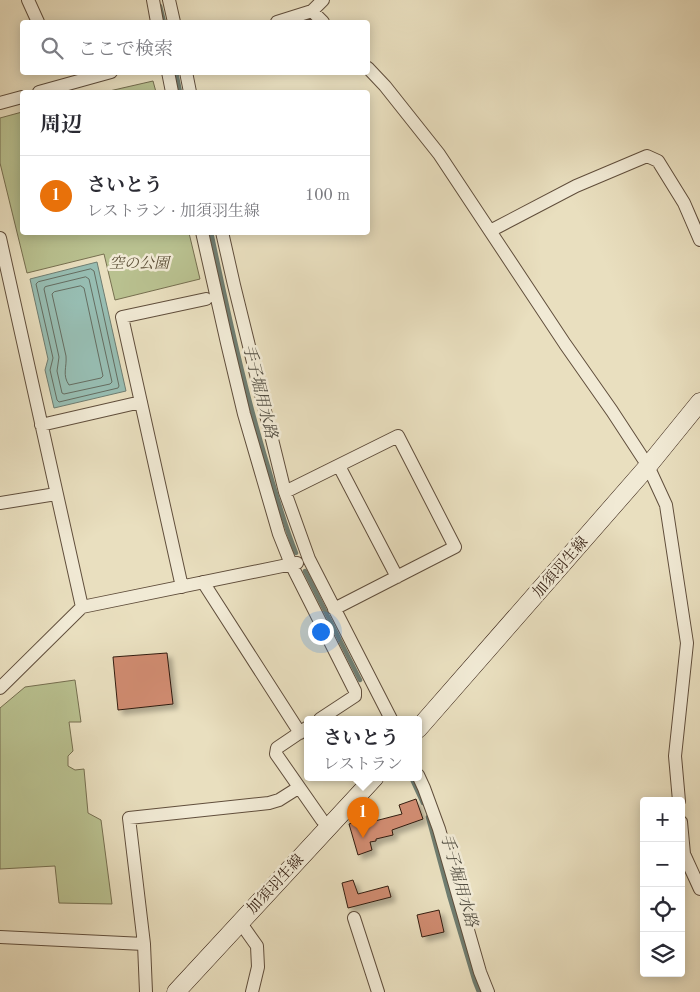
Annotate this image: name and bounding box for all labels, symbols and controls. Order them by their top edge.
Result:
search box [20,20,370,75]
icon: search [38,34,66,62]
text: ここで検索 [78,41,173,60]
text: 周辺 [40,115,82,136]
text: さいとう [87,177,163,196]
text: 1 [51,188,61,204]
text: 100 m [305,188,350,204]
text: レストラン · 加須羽生線 [87,204,260,220]
park label: 空の公園 [109,255,172,272]
water label: 手子堀用水路 [240,342,281,441]
street label: 加須羽生線 [529,533,591,601]
your location [308,619,334,645]
popup [304,716,422,781]
text: さいとう [323,730,399,749]
text: レストラン [323,757,403,773]
pin: 1 [347,797,379,838]
map controls [640,797,685,977]
button: + [640,797,685,842]
water label: 手子堀用水路 [437,832,481,930]
button: − [640,842,685,887]
street label: 加須羽生線 [244,851,307,918]
button: locate [640,887,685,932]
button: layers [640,932,685,977]

